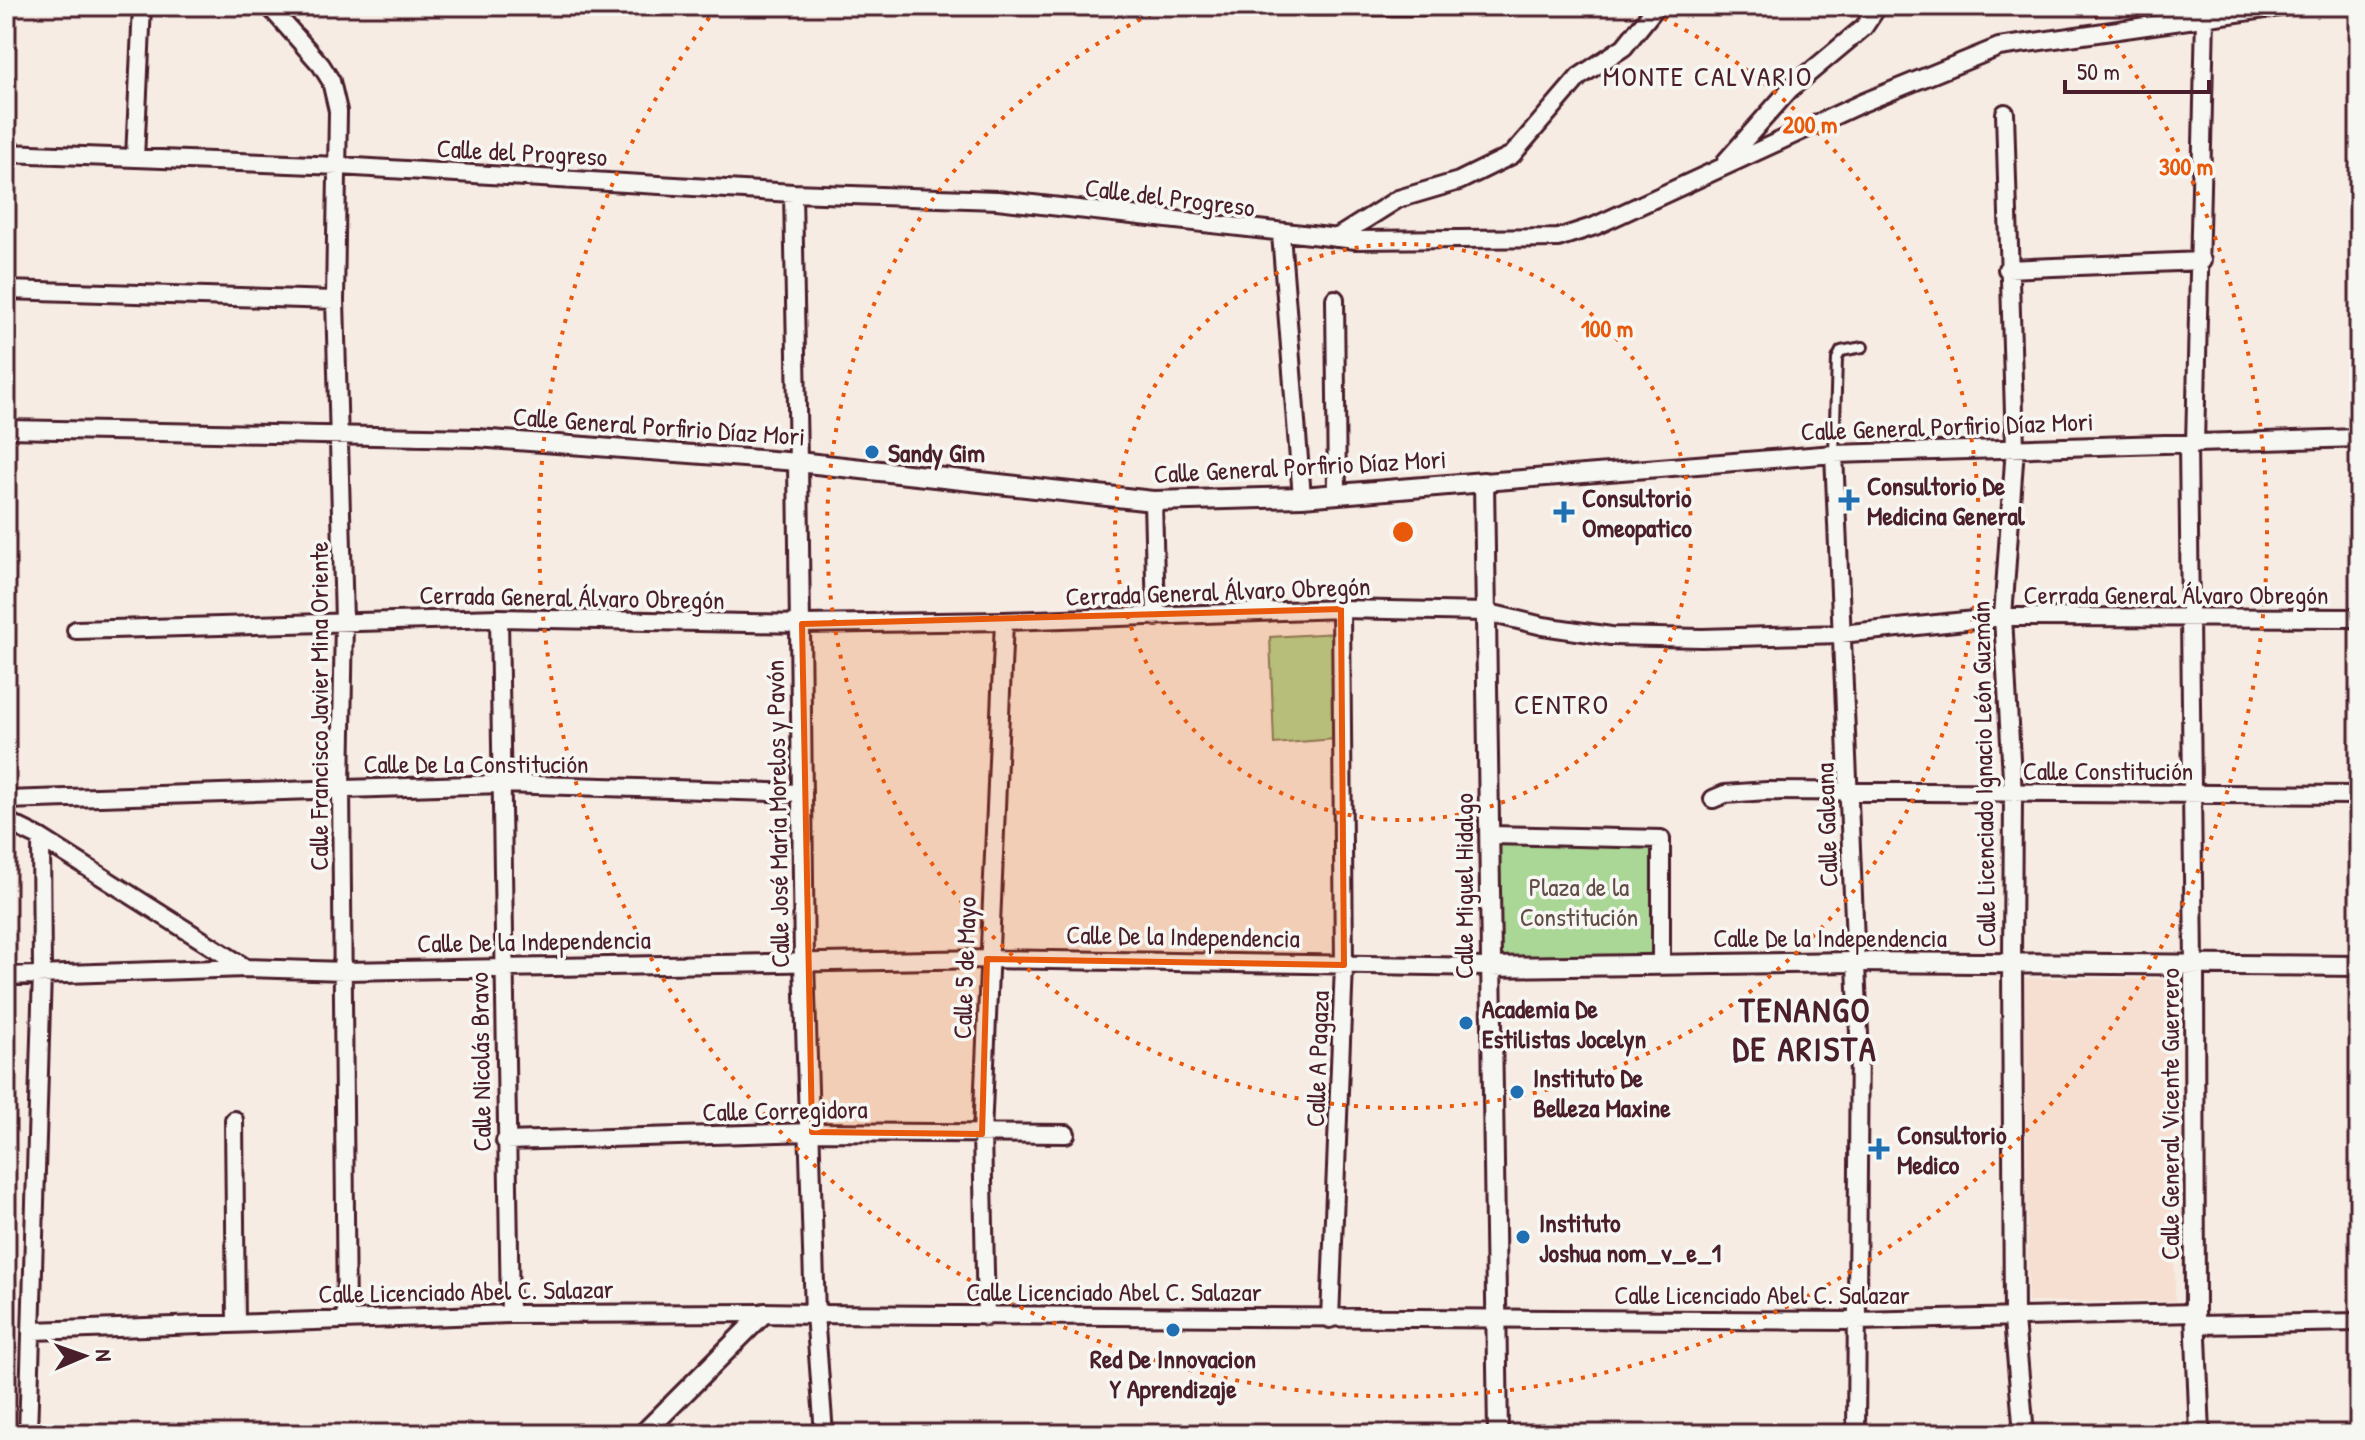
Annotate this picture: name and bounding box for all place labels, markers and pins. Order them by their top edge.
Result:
place label: Sandy Gim [888,435,985,471]
marker: Sandy Gim [863,443,881,461]
place label: Consultorio De Medicina General [1867,468,2026,533]
place label: Consultorio Omeopatico [1582,480,1692,546]
marker: Consultorio De Medicina General [1838,489,1860,511]
marker: Consultorio Omeopatico [1553,501,1575,523]
centre of rings [1389,518,1417,546]
place label: Academia De Estilistas Jocelyn [1482,991,1646,1057]
marker: Academia De Estilistas Jocelyn [1457,1014,1475,1032]
place label: Instituto De Belleza Maxine [1533,1060,1671,1125]
marker: Instituto De Belleza Maxine [1508,1083,1526,1101]
place label: Consultorio Medico [1897,1117,2007,1182]
marker: Consultorio Medico [1868,1138,1890,1160]
place label: Instituto Joshua nom_v_e_1 [1539,1205,1721,1270]
marker: Instituto Joshua nom_v_e_1 [1514,1228,1532,1246]
marker: Red De Innovacion Y Aprendizaje [1164,1321,1182,1339]
place label: Red De Innovacion Y Aprendizaje [1090,1341,1256,1407]

